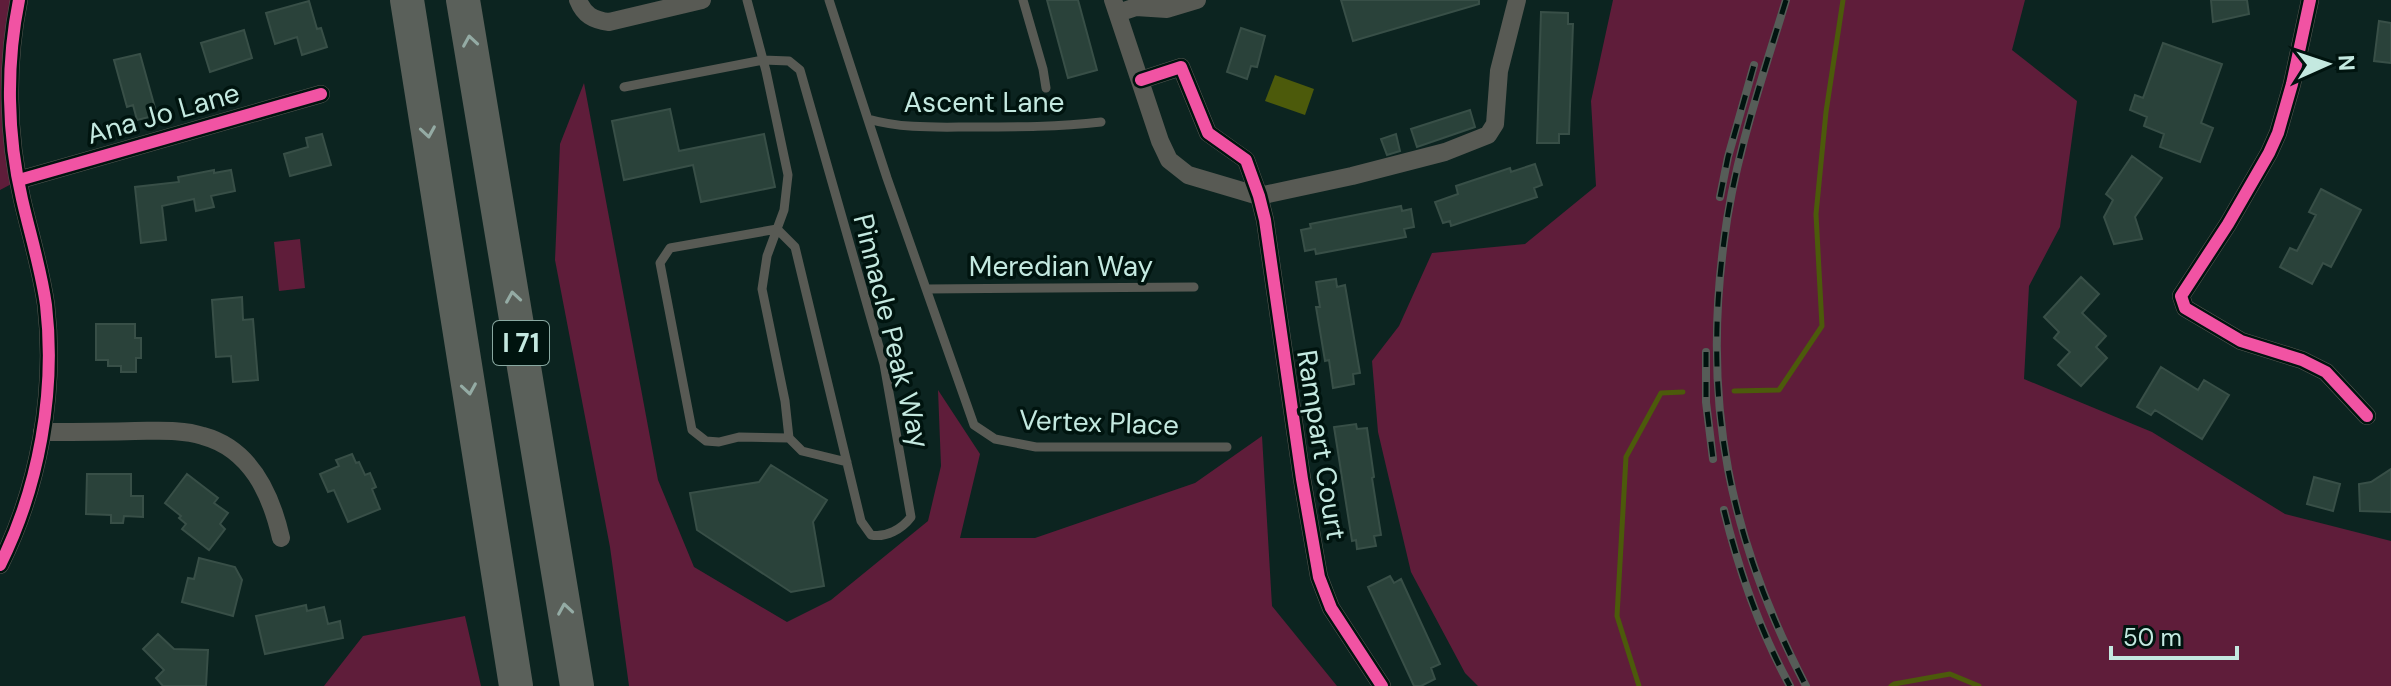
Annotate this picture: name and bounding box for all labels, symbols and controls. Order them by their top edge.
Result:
north arrow [2287,24,2367,104]
one-way arrow [462,34,479,48]
text: N [2332,54,2361,72]
street label: Ana Jo Lane [82,74,244,153]
street label: Ascent Lane [903,84,1065,121]
one-way arrow [419,126,436,139]
street label: Pinnacle Peak Way [845,210,939,452]
street label: Meredian Way [969,248,1153,285]
one-way arrow [506,290,523,304]
road number: I 71 [493,321,549,365]
street label: Rampart Court [1288,347,1355,543]
one-way arrow [459,382,476,396]
street label: Vertex Place [1018,401,1180,444]
one-way arrow [557,602,574,616]
scale bar [2111,610,2237,660]
text: 50 m [2123,622,2182,653]

